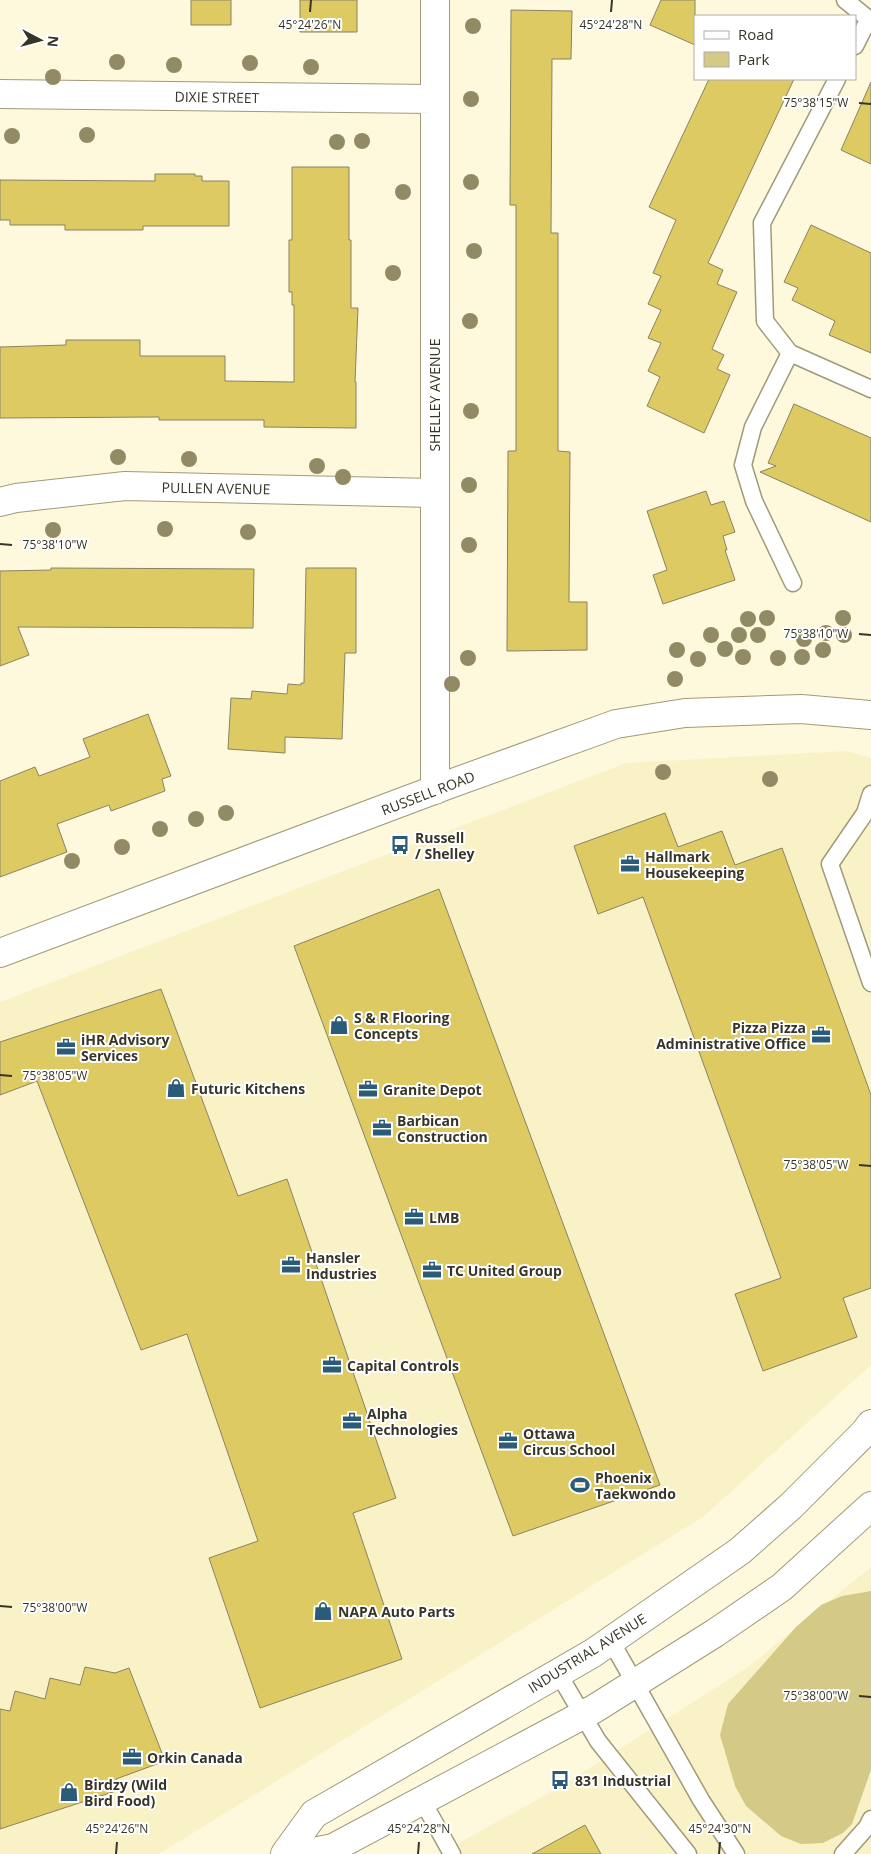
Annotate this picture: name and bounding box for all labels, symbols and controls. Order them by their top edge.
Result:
north arrow [15,15,65,65]
legend [694,15,856,80]
text: 45°24'26"N [279,16,341,33]
text: 45°24'28"N [580,16,642,33]
text: Road [738,24,774,44]
text: N [43,35,63,48]
text: Park [738,49,769,69]
street label: DIXIE STREET [174,87,260,107]
text: 75°38'15"W [784,94,848,111]
street label: SHELLEY AVENUE [425,338,444,452]
street label: PULLEN AVENUE [161,478,271,498]
text: 75°38'10"W [23,536,87,553]
text: 75°38'10"W [784,625,848,642]
street label: RUSSELL ROAD [378,766,478,820]
place label: Russell / Shelley [415,828,474,863]
bus stop icon: Russell / Shelley [389,834,411,856]
place label: Hallmark Housekeeping [645,847,744,882]
office icon: Hallmark Housekeeping [619,853,641,875]
place label: S & R Flooring Concepts [354,1008,449,1043]
shop icon: S & R Flooring Concepts [328,1014,350,1036]
place label: Pizza Pizza Administrative Office [656,1018,806,1053]
office icon: Pizza Pizza Administrative Office [810,1024,832,1046]
place label: iHR Advisory Services [81,1030,170,1065]
office icon: iHR Advisory Services [55,1036,77,1058]
text: 75°38'05"W [23,1067,87,1084]
shop icon: Futuric Kitchens [165,1077,187,1099]
office icon: Granite Depot [357,1078,379,1100]
place label: Futuric Kitchens [191,1079,305,1098]
place label: Granite Depot [383,1080,482,1099]
place label: Barbican Construction [397,1111,488,1146]
office icon: Barbican Construction [371,1117,393,1139]
text: 75°38'05"W [784,1156,848,1173]
office icon: LMB [403,1206,425,1228]
place label: LMB [429,1208,460,1227]
place label: Hansler Industries [306,1248,377,1283]
office icon: Hansler Industries [280,1254,302,1276]
office icon: TC United Group [421,1259,443,1281]
place label: TC United Group [447,1261,562,1280]
office icon: Capital Controls [321,1354,343,1376]
place label: Capital Controls [347,1356,459,1375]
place label: Alpha Technologies [367,1404,458,1439]
office icon: Alpha Technologies [341,1410,363,1432]
place label: Ottawa Circus School [523,1424,615,1459]
office icon: Ottawa Circus School [497,1430,519,1452]
place label: Phoenix Taekwondo [595,1468,676,1503]
sports icon: Phoenix Taekwondo [569,1474,591,1496]
text: 75°38'00"W [23,1599,87,1616]
shop icon: NAPA Auto Parts [312,1600,334,1622]
place label: NAPA Auto Parts [338,1602,455,1621]
street label: INDUSTRIAL AVENUE [524,1609,650,1697]
text: 75°38'00"W [784,1687,848,1704]
office icon: Orkin Canada [121,1746,143,1768]
place label: Orkin Canada [147,1748,243,1767]
bus stop icon: 831 Industrial [549,1769,571,1791]
place label: 831 Industrial [575,1771,671,1790]
place label: Birdzy (Wild Bird Food) [84,1775,167,1810]
shop icon: Birdzy (Wild Bird Food) [58,1781,80,1803]
text: 45°24'26"N [86,1820,148,1837]
text: 45°24'28"N [388,1820,450,1837]
text: 45°24'30"N [689,1820,751,1837]

